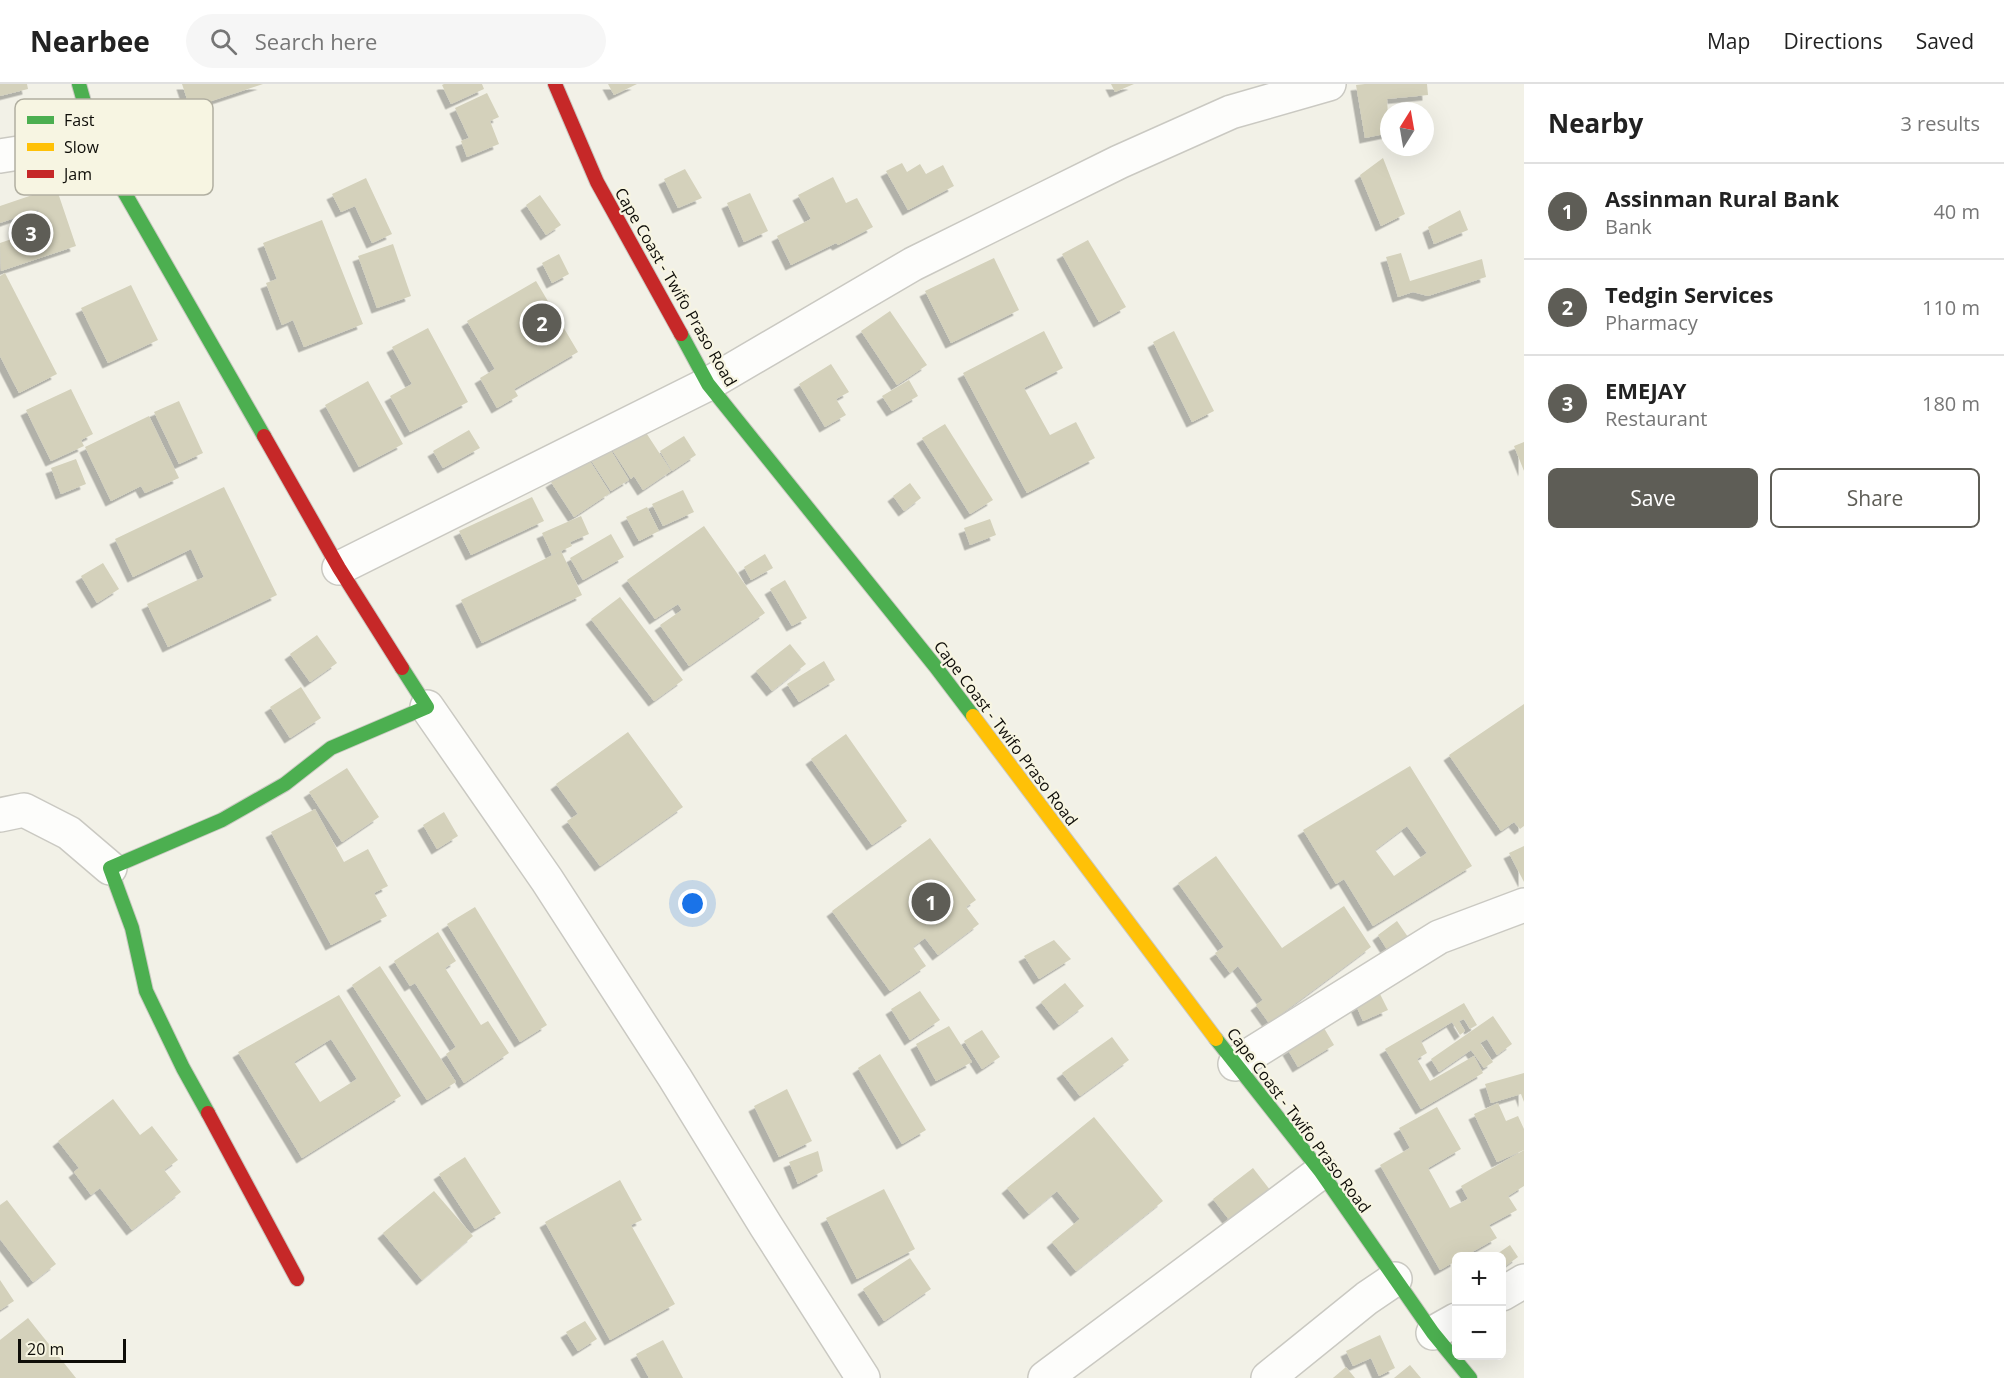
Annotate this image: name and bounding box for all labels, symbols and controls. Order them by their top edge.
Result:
search box [186,14,606,68]
text: Nearbee [30,22,150,60]
icon: search [207,25,240,58]
text: Search here [255,26,377,56]
text: Map [1707,27,1750,55]
text: Directions [1783,27,1883,55]
text: Saved [1916,27,1974,55]
legend [15,99,213,195]
north arrow [1380,102,1434,156]
text: Nearby [1548,105,1643,141]
text: Fast [64,109,95,131]
text: 3 results [1900,110,1980,137]
text: Slow [64,136,99,158]
text: Jam [62,163,92,185]
street label: Cape Coast - Twifo Praso Road [610,183,742,391]
text: Assinman Rural Bank [1605,183,1839,213]
text: 1 [1562,198,1573,225]
text: 40 m [1933,198,1980,225]
pin: 3 [12,210,51,256]
text: Bank [1605,213,1652,240]
text: Tedgin Services [1605,279,1774,309]
text: 2 [1562,294,1573,321]
text: 110 m [1922,294,1980,321]
pin: 2 [522,300,562,346]
text: Pharmacy [1605,309,1698,336]
text: EMEJAY [1605,375,1687,405]
text: 3 [1562,390,1573,417]
text: 180 m [1922,390,1980,417]
text: Restaurant [1605,405,1707,432]
button: Save [1548,468,1758,528]
button: Share [1770,468,1980,528]
street label: Cape Coast - Twifo Praso Road [929,636,1083,830]
pin: 1 [912,880,950,924]
your location [678,889,707,918]
street label: Cape Coast - Twifo Praso Road [1222,1023,1376,1217]
map controls [1452,1252,1506,1360]
button: + [1452,1252,1506,1306]
button: − [1452,1306,1506,1360]
scale bar [18,1336,126,1364]
text: 20 m [27,1338,64,1360]

